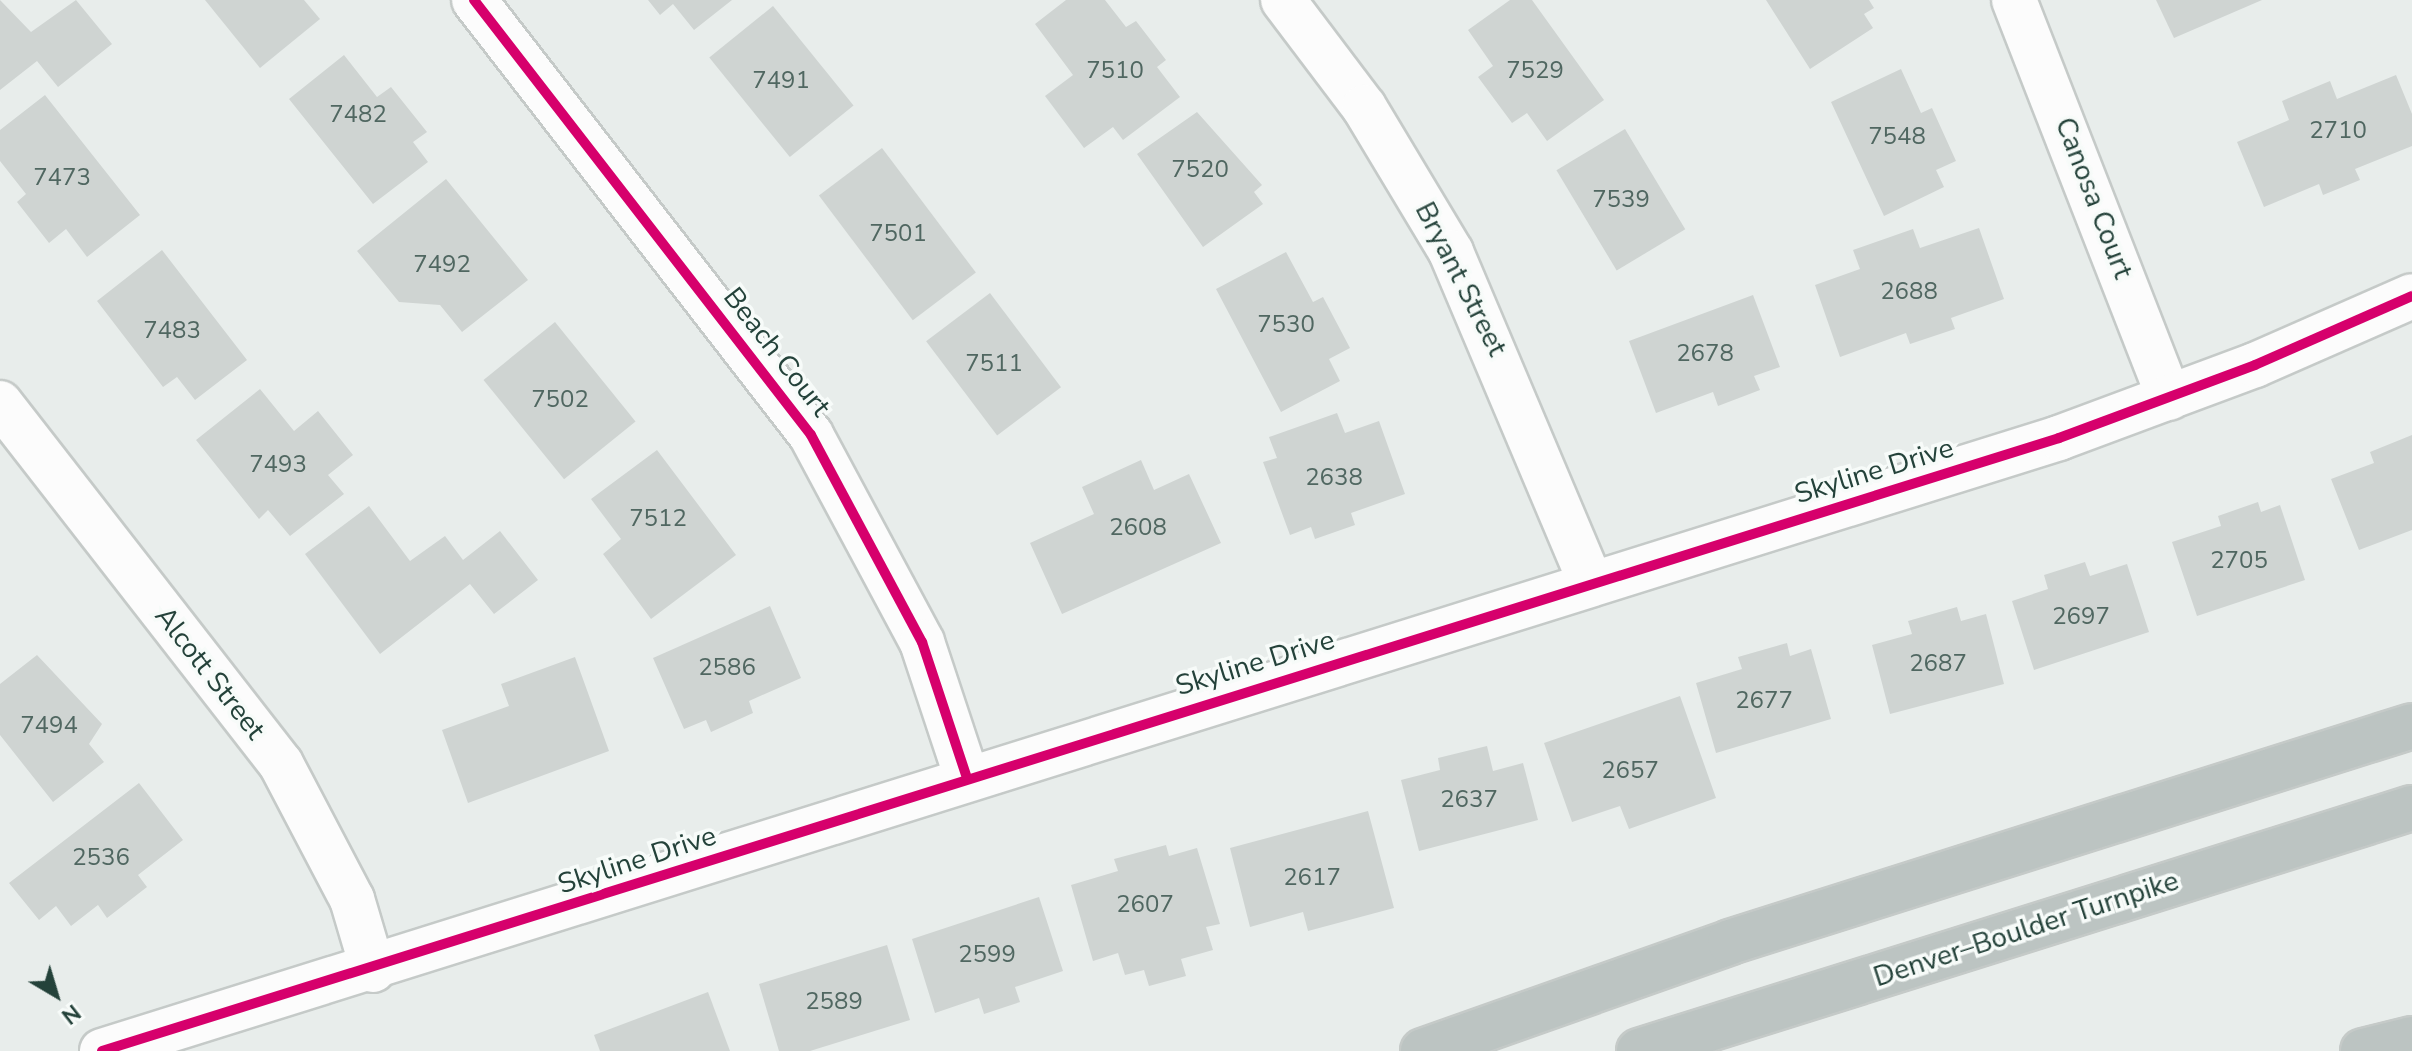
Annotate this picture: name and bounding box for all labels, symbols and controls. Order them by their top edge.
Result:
house number: 7510 [1086,57,1144,85]
house number: 7529 [1506,57,1564,85]
house number: 7491 [752,67,810,95]
house number: 7482 [329,101,387,129]
street label: Canosa Court [2048,113,2140,283]
house number: 2710 [2309,117,2367,145]
house number: 7548 [1868,123,1926,151]
house number: 7520 [1171,156,1229,184]
house number: 7473 [33,164,91,192]
house number: 7539 [1592,186,1650,214]
street label: Bryant Street [1408,197,1514,361]
house number: 7501 [869,220,927,248]
house number: 7492 [413,251,471,279]
house number: 2688 [1880,278,1938,306]
street label: Beach Court [716,281,838,423]
house number: 7530 [1257,311,1315,339]
house number: 7483 [143,317,201,345]
house number: 2678 [1676,340,1734,368]
house number: 7511 [965,350,1023,378]
house number: 7502 [531,386,589,414]
street label: Skyline Drive [1791,431,1957,511]
house number: 7493 [249,451,307,479]
house number: 2638 [1305,464,1363,492]
house number: 7512 [629,505,687,533]
house number: 2608 [1109,514,1167,542]
house number: 2705 [2210,547,2268,575]
street label: Alcott Street [148,600,272,746]
house number: 2697 [2052,603,2110,631]
street label: Skyline Drive [1172,623,1338,703]
house number: 2687 [1909,650,1967,678]
house number: 2586 [698,654,756,682]
house number: 2677 [1735,687,1793,715]
house number: 7494 [20,712,78,740]
house number: 2657 [1601,757,1659,785]
house number: 2637 [1440,786,1498,814]
street label: Skyline Drive [554,819,720,901]
house number: 2536 [72,844,130,872]
house number: 2617 [1283,864,1341,892]
street label: Denver–Boulder Turnpike [1869,864,2183,994]
house number: 2607 [1116,891,1174,919]
house number: 2599 [958,941,1016,969]
north arrow [16,955,96,1035]
house number: 2589 [805,988,863,1016]
text: N [55,997,86,1031]

